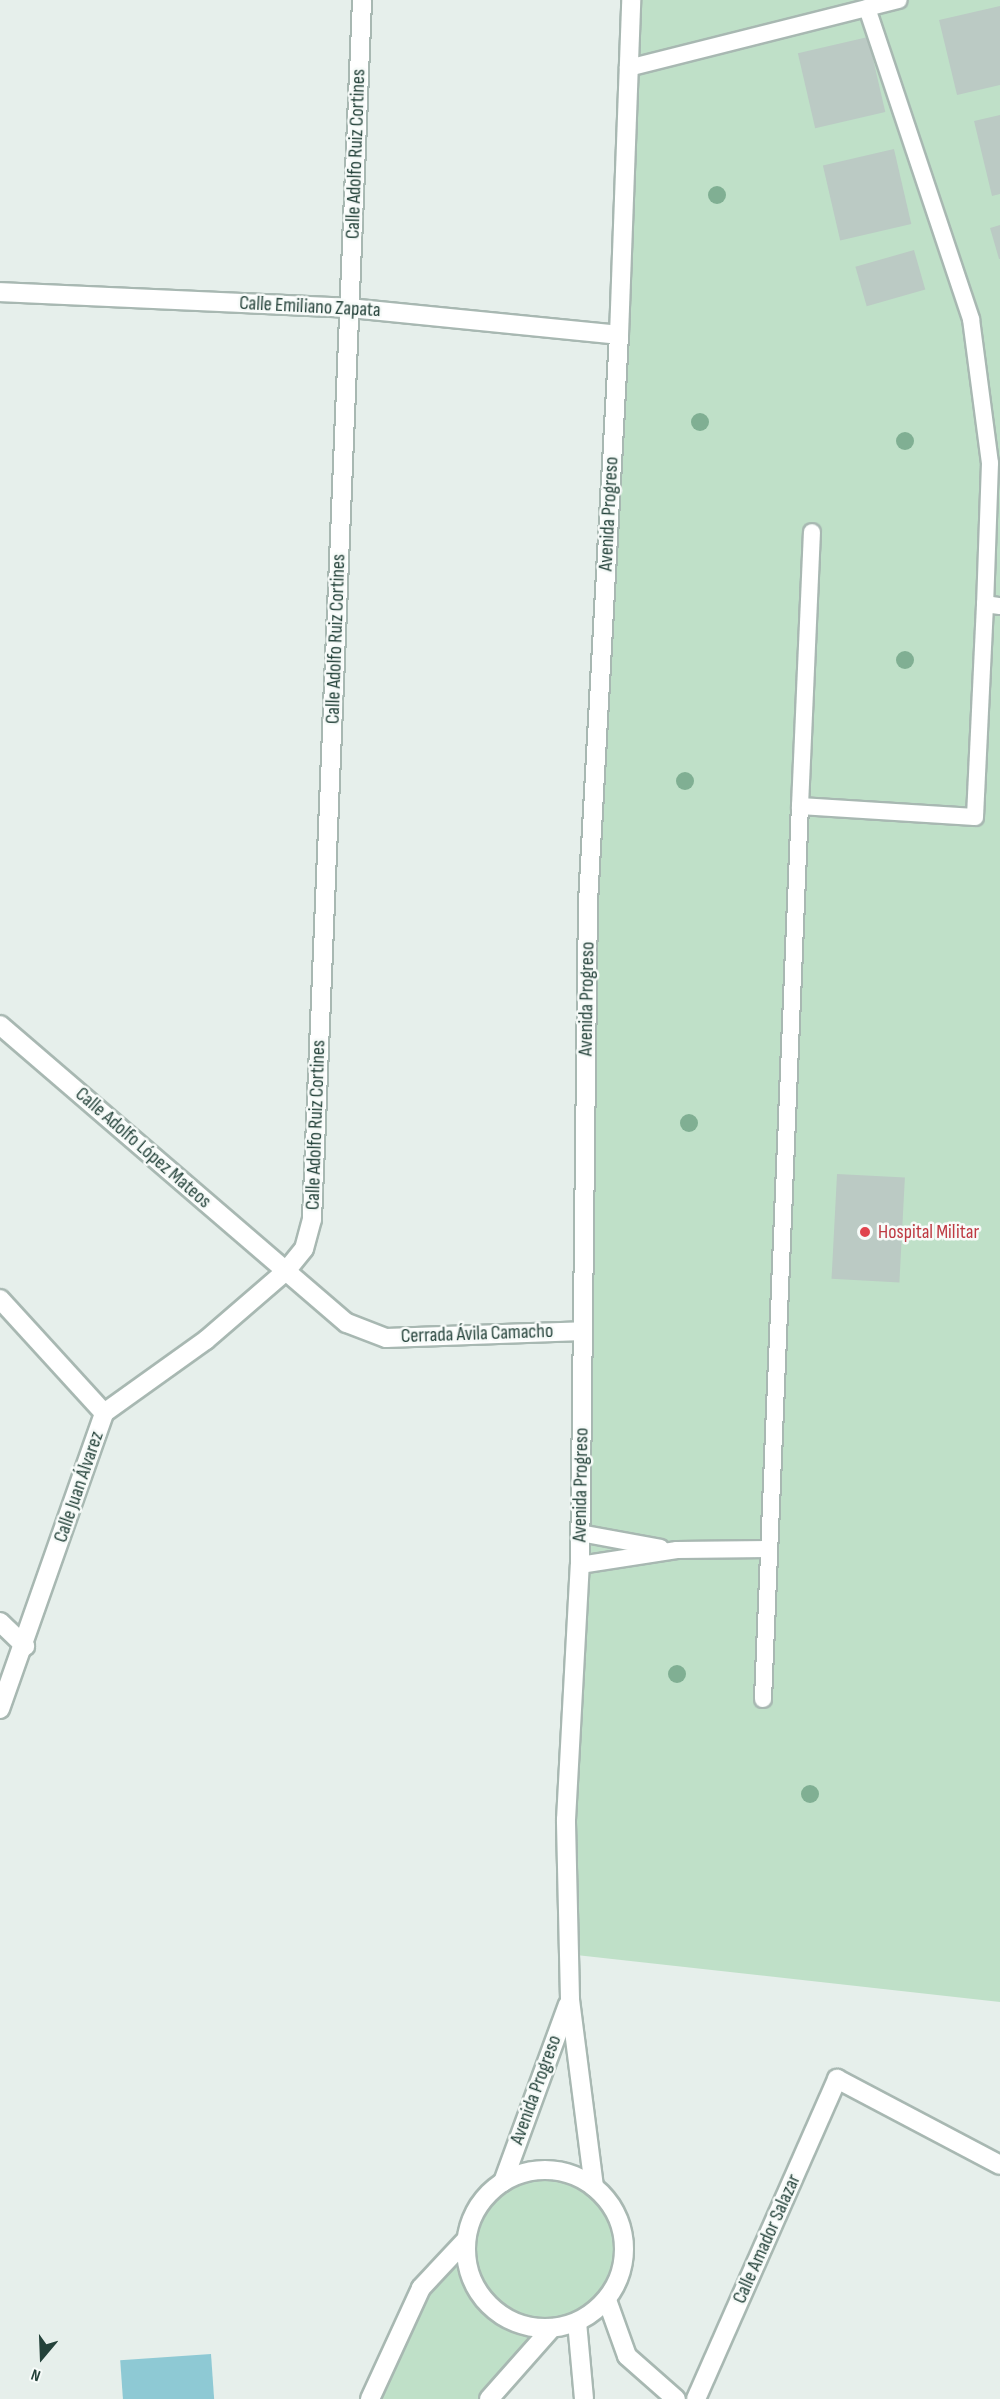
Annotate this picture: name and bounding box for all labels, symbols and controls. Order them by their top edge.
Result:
street label: Calle Adolfo Ruiz Cortines [341,69,371,239]
street label: Calle Emiliano Zapata [239,291,381,323]
street label: Avenida Progreso [594,456,624,572]
street label: Calle Adolfo Ruiz Cortines [321,554,351,724]
street label: Avenida Progreso [574,942,600,1056]
street label: Calle Adolfo Ruiz Cortines [301,1040,331,1210]
street label: Calle Adolfo López Mateos [70,1082,216,1214]
place label: Hospital Militar [878,1220,979,1244]
marker: Hospital Militar [856,1223,874,1241]
street label: Cerrada Ávila Camacho [400,1319,554,1349]
street label: Calle Juan Álvarez [49,1428,109,1546]
street label: Avenida Progreso [568,1428,594,1542]
street label: Avenida Progreso [505,2032,567,2148]
street label: Calle Amador Salazar [728,2171,806,2307]
north arrow [12,2327,72,2387]
text: N [29,2364,43,2385]

